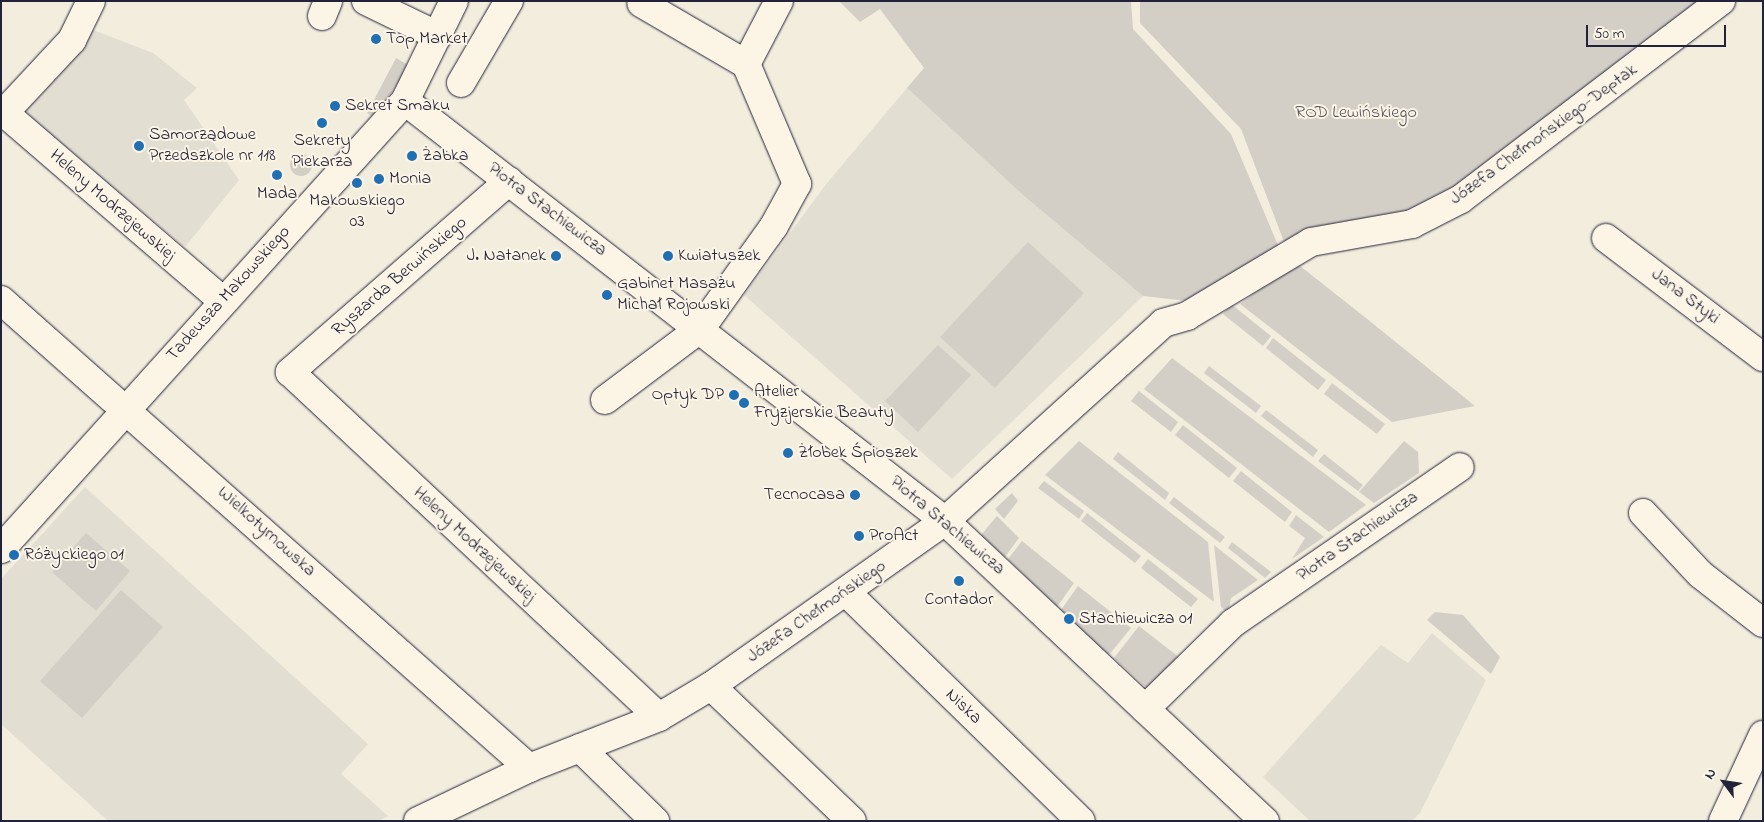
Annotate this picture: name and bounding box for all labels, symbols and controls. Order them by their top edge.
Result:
scale bar [1589,15,1729,47]
text: 50 m [1594,23,1624,45]
place label: Top Market [386,28,467,50]
marker: Top Market [370,33,382,45]
street label: Józefa Chełmońskiego-Deptak [1446,60,1642,210]
place label: Sekret Smaku [345,95,450,117]
marker: Sekret Smaku [329,100,341,112]
park label: ROD Lewińskiego [1295,102,1417,124]
marker: Sekrety Piekarza [316,117,328,129]
place label: Samorządowe Przedszkole nr 118 [149,125,276,168]
place label: Sekrety Piekarza [291,131,353,173]
marker: Samorządowe Przedszkole nr 118 [133,140,145,152]
street label: Heleny Modrzejewskiej [45,145,179,267]
place label: Żabka [422,145,469,167]
marker: Żabka [406,150,418,162]
street label: Piotra Stachiewicza [483,158,611,262]
place label: Monia [389,168,431,190]
marker: Mada [271,169,283,181]
marker: Monia [373,173,385,185]
marker: Makowskiego 03 [351,177,363,189]
place label: Mada [257,183,297,205]
place label: Makowskiego 03 [309,191,405,233]
street label: Ryszarda Berwińskiego [328,212,472,342]
street label: Tadeusza Makowskiego [162,222,296,366]
place label: J. Natanek [467,245,546,267]
place label: Kwiatuszek [678,245,760,267]
marker: J. Natanek [550,250,562,262]
marker: Kwiatuszek [662,250,674,262]
street label: Jana Styki [1646,264,1724,330]
place label: Gabinet Masażu Michał Rojowski [617,274,736,316]
marker: Gabinet Masażu Michał Rojowski [601,289,613,301]
place label: Atelier Fryzjerskie Beauty [754,382,894,424]
place label: Optyk DP [651,384,724,406]
marker: Optyk DP [728,389,740,401]
marker: Atelier Fryzjerskie Beauty [738,397,750,409]
place label: Żłobek Śpioszek [798,442,918,464]
marker: Żłobek Śpioszek [782,447,794,459]
street label: Piotra Stachiewicza [885,472,1009,580]
street label: Wielkotyrnowska [212,482,320,582]
street label: Heleny Modrzejewskiej [408,483,540,607]
place label: Tecnocasa [764,484,845,506]
street label: Piotra Stachiewicza [1293,487,1423,587]
marker: Tecnocasa [849,489,861,501]
place label: ProAct [869,525,918,547]
marker: ProAct [853,530,865,542]
place label: Różyckiego 01 [24,544,124,566]
marker: Różyckiego 01 [8,549,20,561]
street label: Józefa Chełmońskiego [743,556,891,668]
marker: Contador [953,575,965,587]
place label: Contador [925,589,993,611]
place label: Stachiewicza 01 [1079,608,1192,630]
marker: Stachiewicza 01 [1063,613,1075,625]
street label: Niska [940,685,986,729]
north arrow [1699,757,1749,807]
text: N [1699,765,1722,783]

